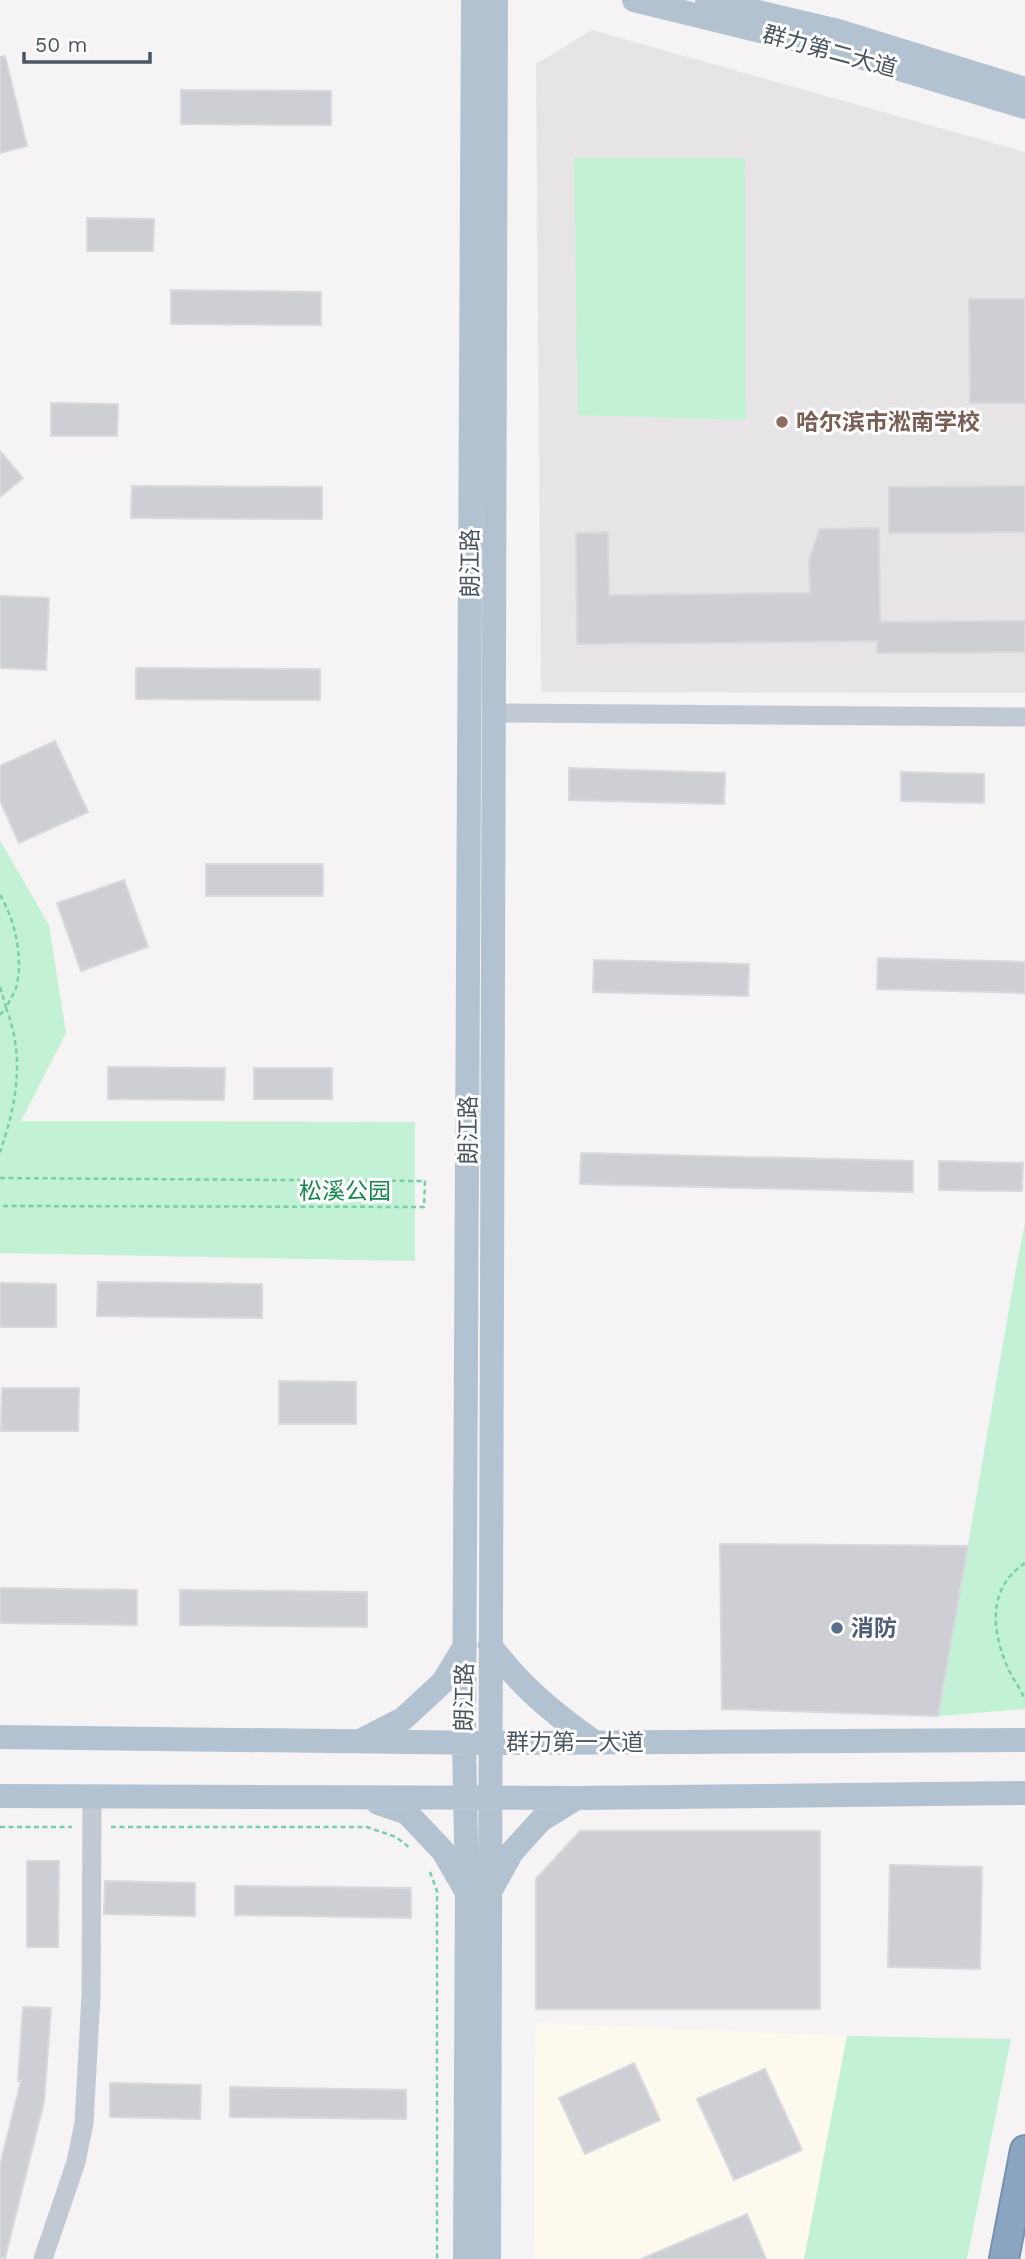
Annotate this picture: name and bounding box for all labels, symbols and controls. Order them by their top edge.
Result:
scale bar [24,21,150,65]
street label: 群力第二大道 [760,21,900,82]
text: 50 m [35,32,87,57]
place label: 哈尔滨市淞南学校 [796,409,980,436]
marker: 哈尔滨市淞南学校 [774,414,790,430]
street label: 朗江路 [457,529,484,598]
street label: 朗江路 [455,1096,482,1165]
park label: 松溪公园 [299,1178,391,1205]
place label: 消防 [851,1615,897,1642]
marker: 消防 [829,1620,845,1636]
street label: 朗江路 [450,1662,479,1732]
street label: 群力第一大道 [506,1729,644,1756]

